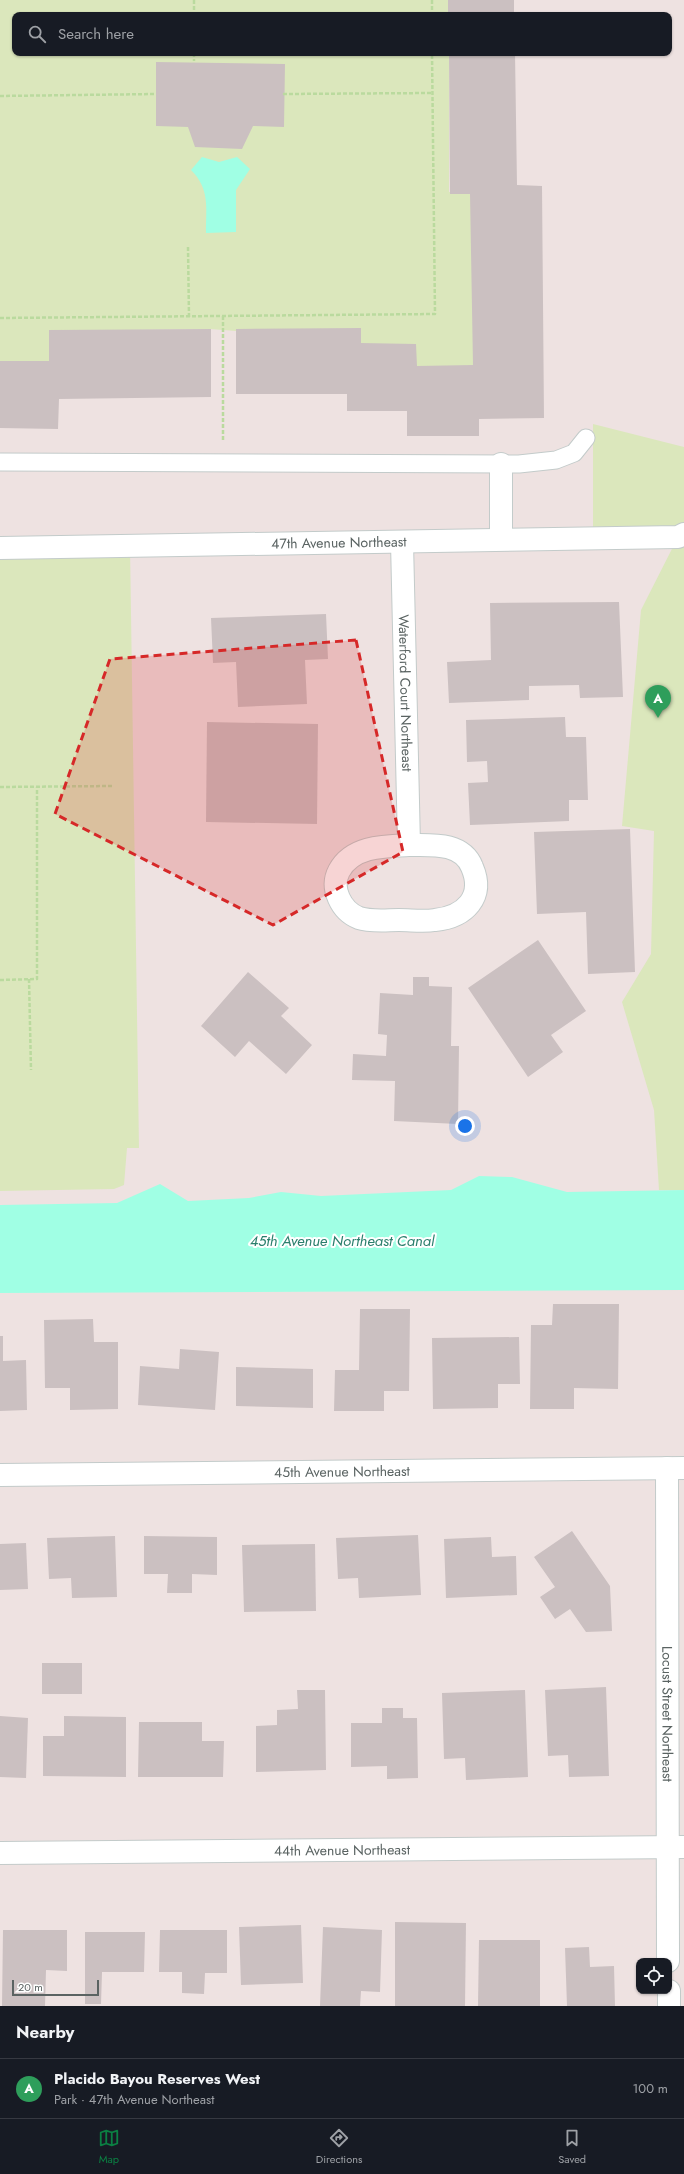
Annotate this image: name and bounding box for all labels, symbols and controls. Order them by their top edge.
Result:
search box [12,12,672,56]
icon: search [26,23,48,45]
text: Search here [58,23,134,45]
street label: 47th Avenue Northeast [271,531,407,554]
street label: Waterford Court Northeast [394,614,417,772]
pin: A [645,685,671,718]
your location [455,1116,475,1136]
water label: 45th Avenue Northeast Canal [250,1230,435,1252]
street label: 45th Avenue Northeast [274,1461,411,1482]
street label: Locust Street Northeast [657,1646,678,1783]
street label: 44th Avenue Northeast [274,1839,411,1861]
map controls [636,1958,672,1994]
button: locate [636,1958,672,1994]
scale bar [12,1978,99,1997]
text: 20 m [18,1979,43,1995]
text: Nearby [16,2020,74,2044]
text: Placido Bayou Reserves West [54,2068,260,2090]
text: A [24,2079,34,2098]
text: 100 m [633,2079,668,2098]
text: Park · 47th Avenue Northeast [54,2090,214,2109]
tab: Map [98,2127,120,2167]
tab: Directions [316,2127,362,2167]
tab: Saved [558,2127,586,2167]

